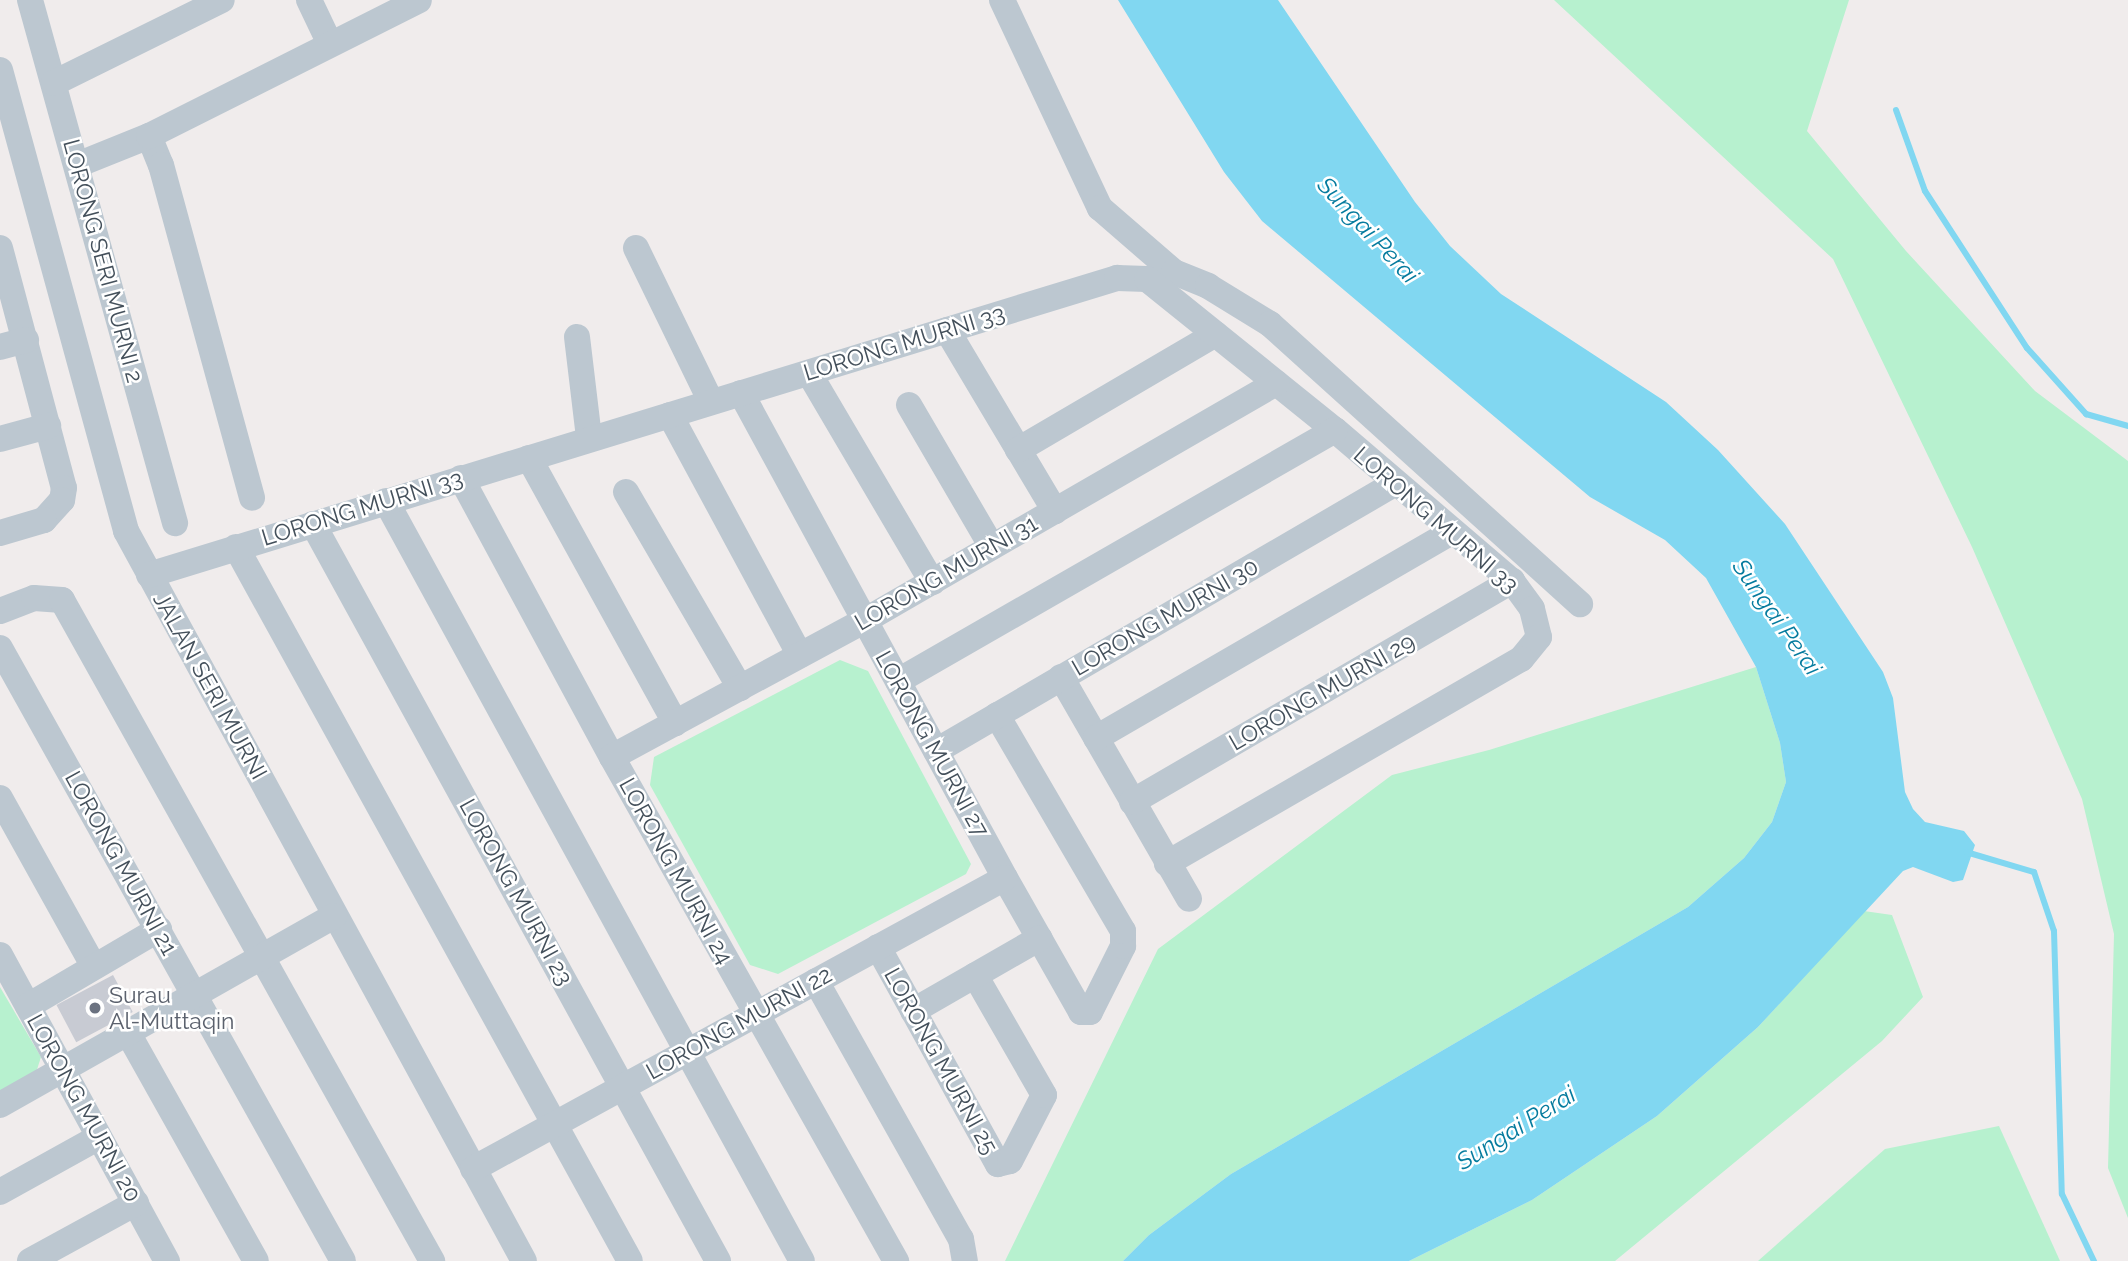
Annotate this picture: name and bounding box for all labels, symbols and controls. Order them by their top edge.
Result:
street label: LORONG SERI MURNI 2 [57,136,149,386]
water label: Sungai Perai [1311,171,1425,289]
street label: LORONG MURNI 33 [800,299,1008,387]
street label: LORONG MURNI 33 [1348,441,1524,599]
street label: LORONG MURNI 33 [258,464,466,552]
street label: LORONG MURNI 31 [850,509,1042,637]
street label: LORONG MURNI 30 [1067,552,1263,682]
water label: Sungai Perai [1726,553,1828,681]
street label: JALAN SERI MURNI [147,588,273,784]
street label: LORONG MURNI 29 [1224,628,1420,756]
street label: LORONG MURNI 27 [869,646,995,842]
street label: LORONG MURNI 21 [59,766,183,960]
street label: LORONG MURNI 24 [613,773,739,969]
street label: LORONG MURNI 23 [453,794,579,990]
street label: LORONG MURNI 22 [641,960,837,1086]
street label: LORONG MURNI 25 [878,963,1004,1159]
place label: Surau Al-Muttaqin [109,981,234,1035]
marker: Surau Al-Muttaqin [87,1000,103,1016]
street label: LORONG MURNI 20 [21,1009,147,1207]
water label: Sungai Perai [1451,1080,1581,1176]

